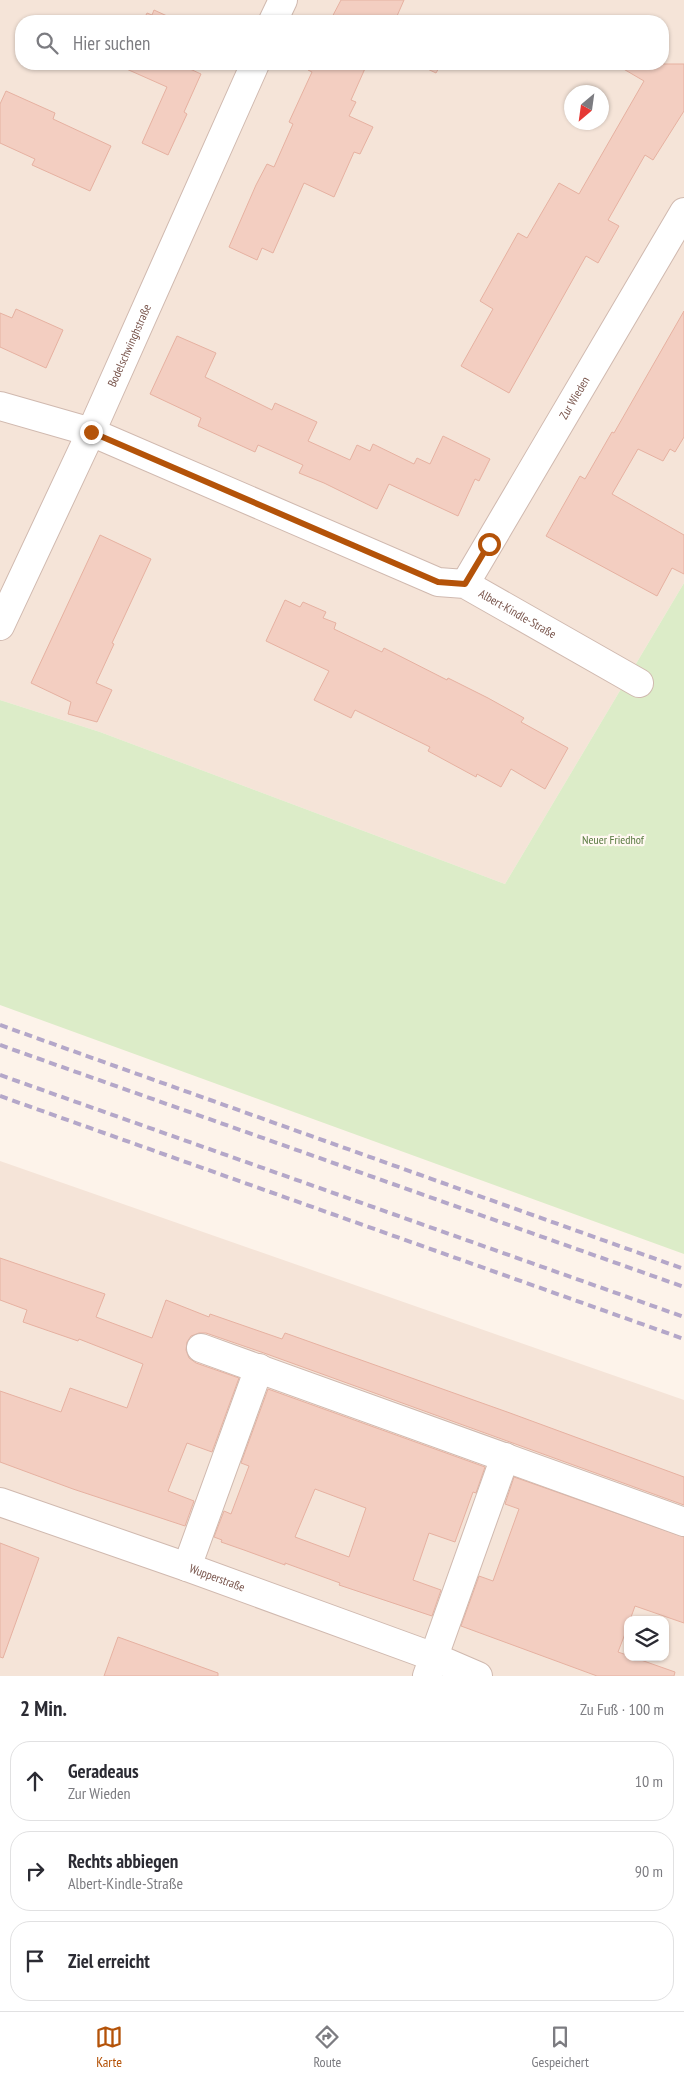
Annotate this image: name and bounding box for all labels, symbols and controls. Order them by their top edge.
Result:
search box [15,15,669,70]
icon: search [33,29,61,57]
text: Hier suchen [73,31,150,55]
north arrow [564,85,609,130]
street label: Bodelschwinghstraße [104,301,154,389]
street label: Zur Wieden [556,374,593,422]
route end [80,421,103,444]
route start [478,533,501,556]
street label: Albert-Kindle-Straße [476,585,559,641]
park label: Neuer Friedhof [582,832,645,847]
street label: Wupperstraße [187,1561,247,1594]
map controls [624,1616,669,1661]
button: layers [624,1616,669,1661]
text: 2 Min. [20,1695,67,1722]
text: Zu Fuß · 100 m [580,1699,664,1719]
text: Geradeaus [68,1759,139,1783]
icon: ahead [21,1767,49,1795]
text: 10 m [635,1771,663,1791]
text: Zur Wieden [68,1783,131,1803]
text: Rechts abbiegen [68,1849,178,1873]
icon: right [21,1857,49,1885]
text: 90 m [635,1861,663,1881]
text: Albert-Kindle-Straße [68,1873,183,1893]
icon: arrive [21,1947,49,1975]
text: Ziel erreicht [68,1949,150,1973]
tab: Karte [95,2023,123,2071]
tab: Route [313,2023,341,2071]
tab: Gespeichert [532,2023,589,2071]

